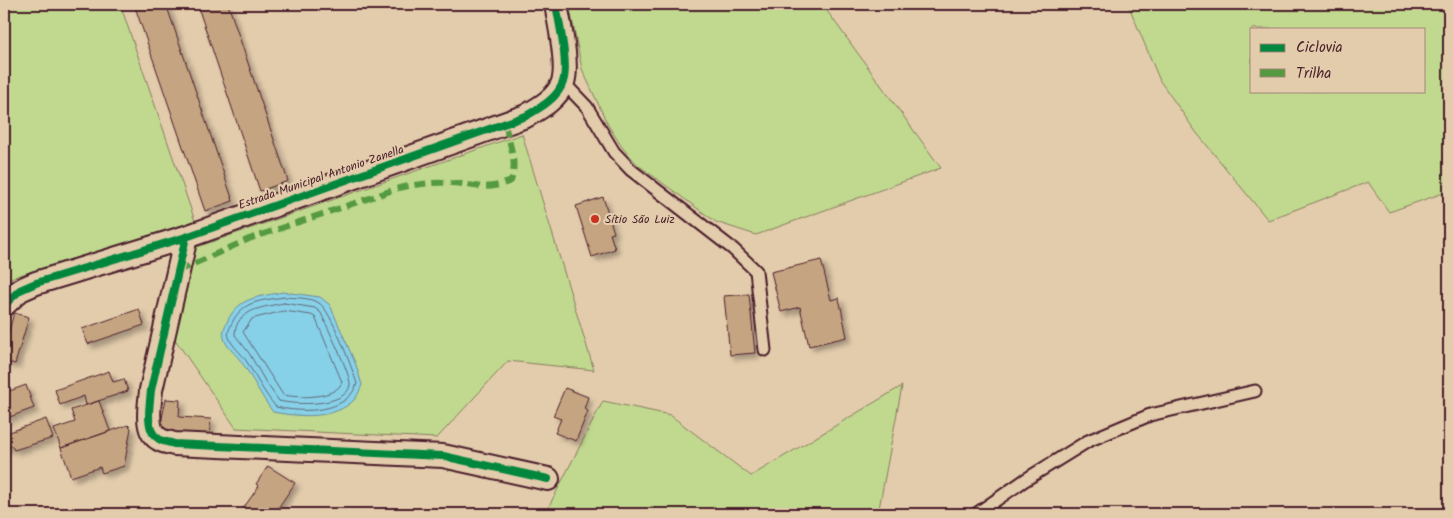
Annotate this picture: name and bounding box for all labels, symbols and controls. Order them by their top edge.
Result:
legend [1250,28,1426,92]
text: Ciclovia [1296,36,1343,60]
text: Trilha [1296,62,1331,86]
street label: Estrada Municipal Antonio Zanella [236,140,407,215]
place label: Sítio São Luiz [605,210,675,229]
marker: Sítio São Luiz [589,213,601,225]

